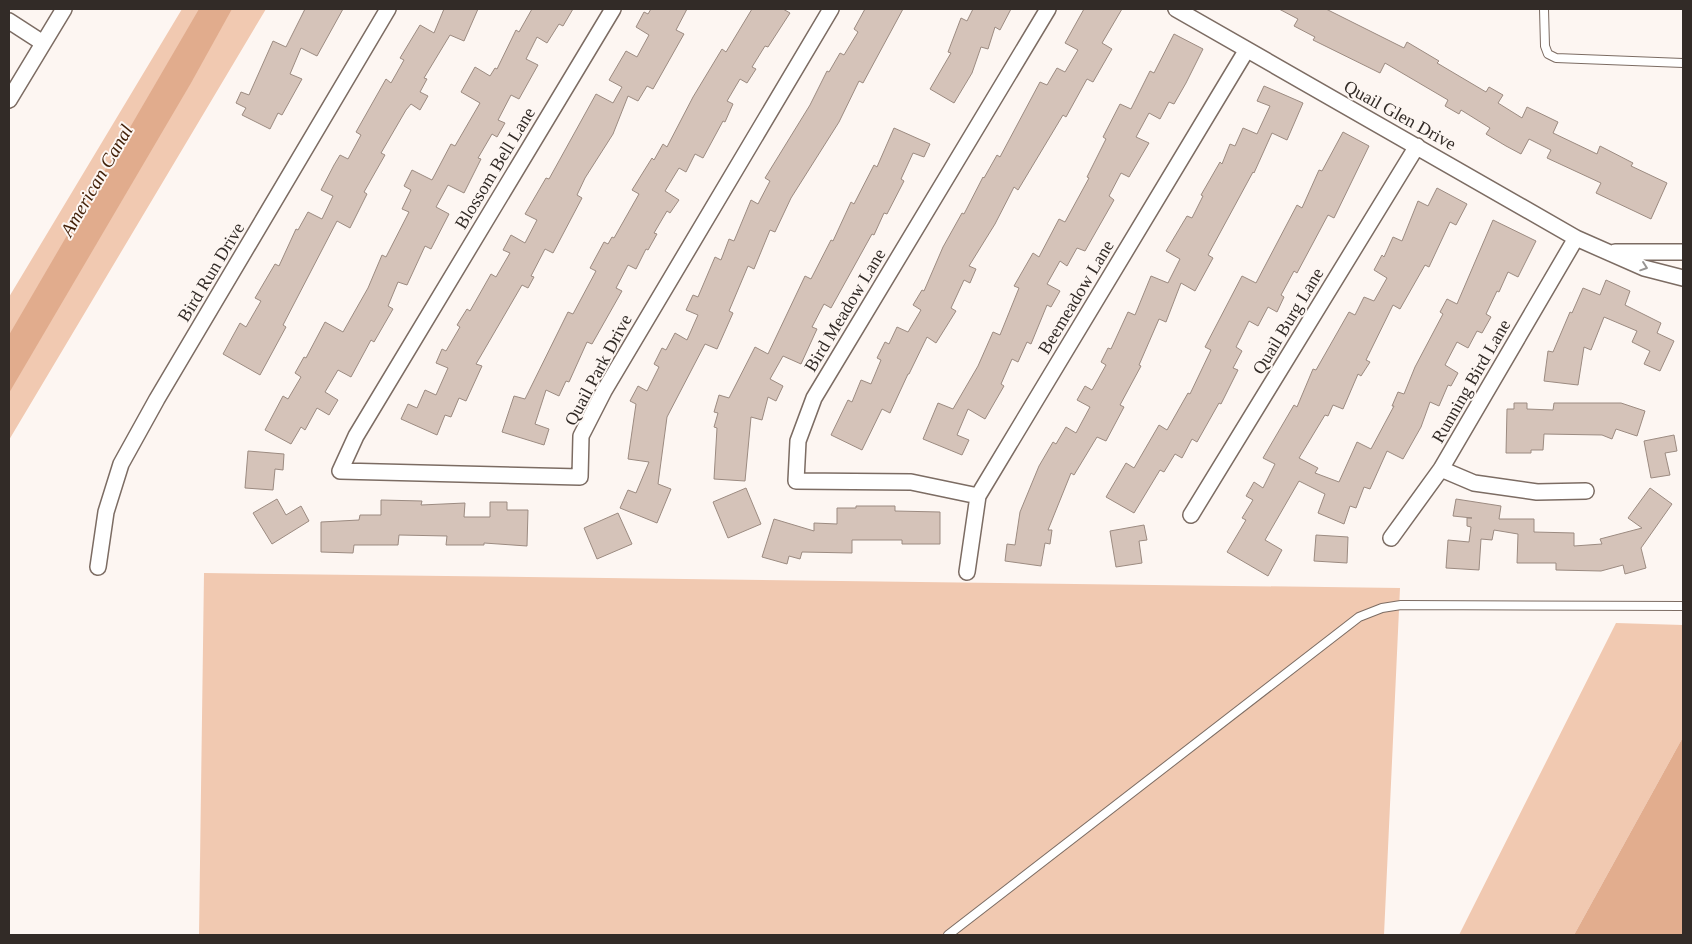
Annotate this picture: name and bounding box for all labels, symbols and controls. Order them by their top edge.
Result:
street label: Quail Glen Drive [1341,76,1460,154]
street label: Blossom Bell Lane [451,104,539,232]
water label: American Canal [55,121,137,241]
street label: Bird Run Drive [174,219,248,325]
street label: Beemeadow Lane [1034,236,1118,358]
street label: Bird Meadow Lane [800,245,890,375]
one-way arrow [1639,261,1648,271]
street label: Quail Burg Lane [1248,264,1328,378]
street label: Quail Park Drive [560,311,636,429]
street label: Running Bird Lane [1428,316,1514,446]

